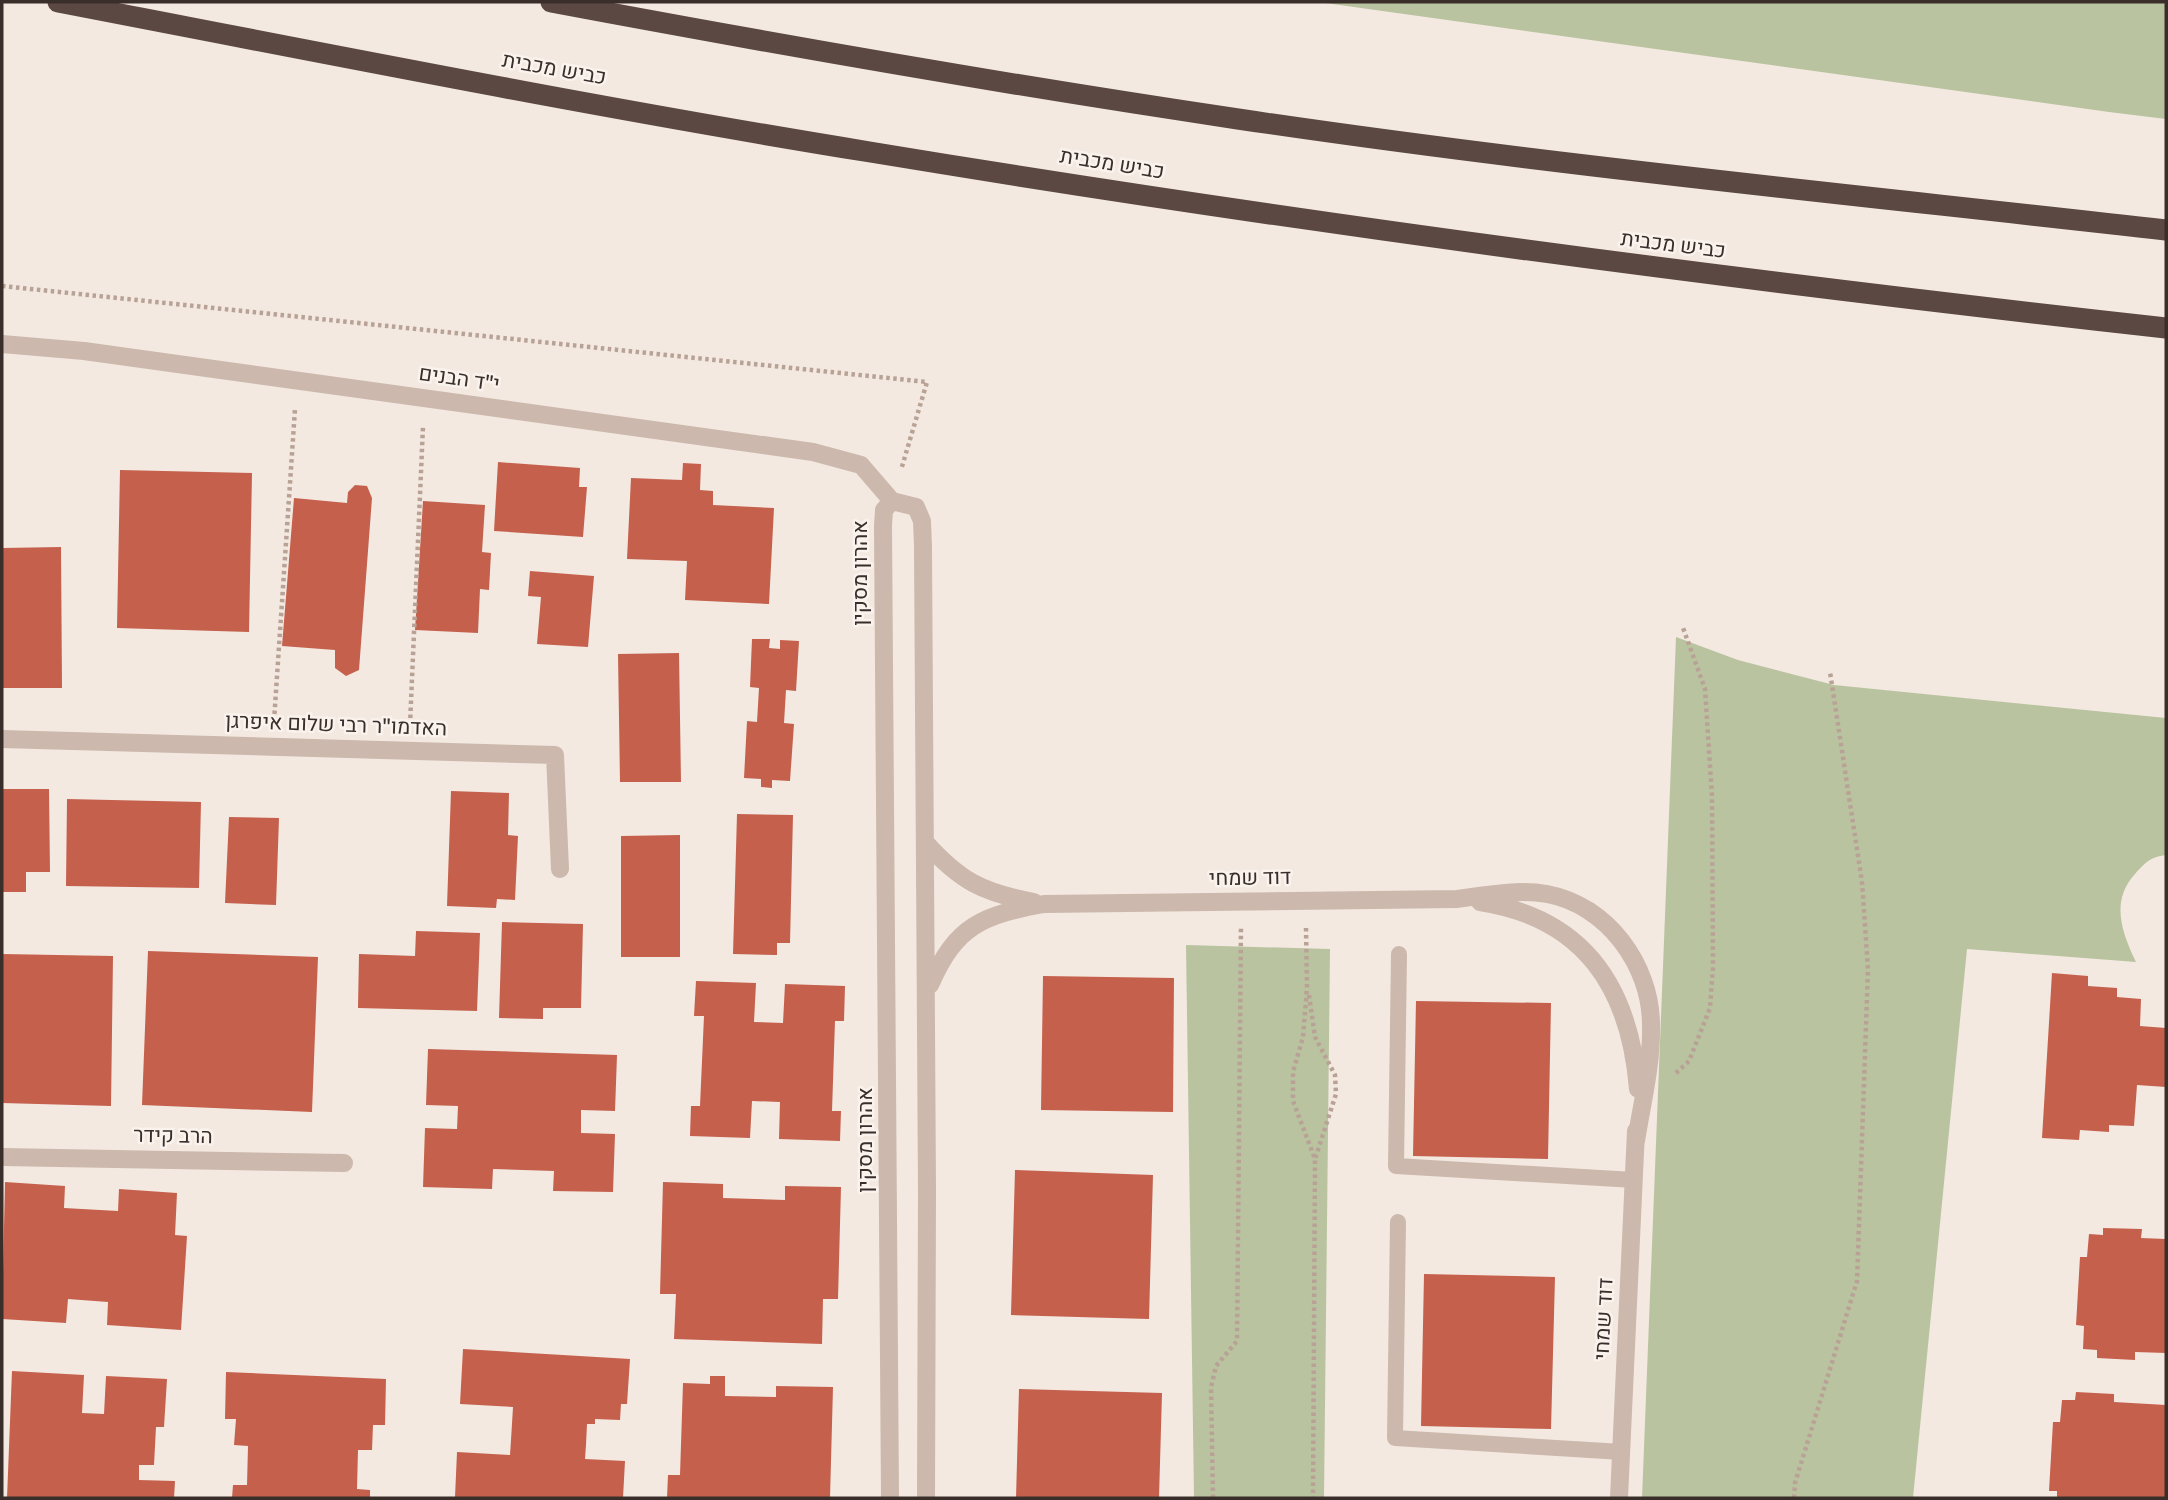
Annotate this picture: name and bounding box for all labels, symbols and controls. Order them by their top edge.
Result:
street label: כביש מכבית [500,48,608,92]
street label: כביש מכבית [1058,143,1166,187]
street label: כביש מכבית [1619,226,1727,266]
street label: י"ד הבנים [417,361,501,399]
street label: אהרון מסקין [848,520,875,626]
street label: האדמו"ר רבי שלום איפרגן [225,709,447,743]
street label: דוד שמחי [1209,865,1291,893]
street label: אהרון מסקין [853,1087,880,1193]
street label: הרב קידר [133,1123,213,1151]
street label: דוד שמחי [1589,1277,1621,1361]

